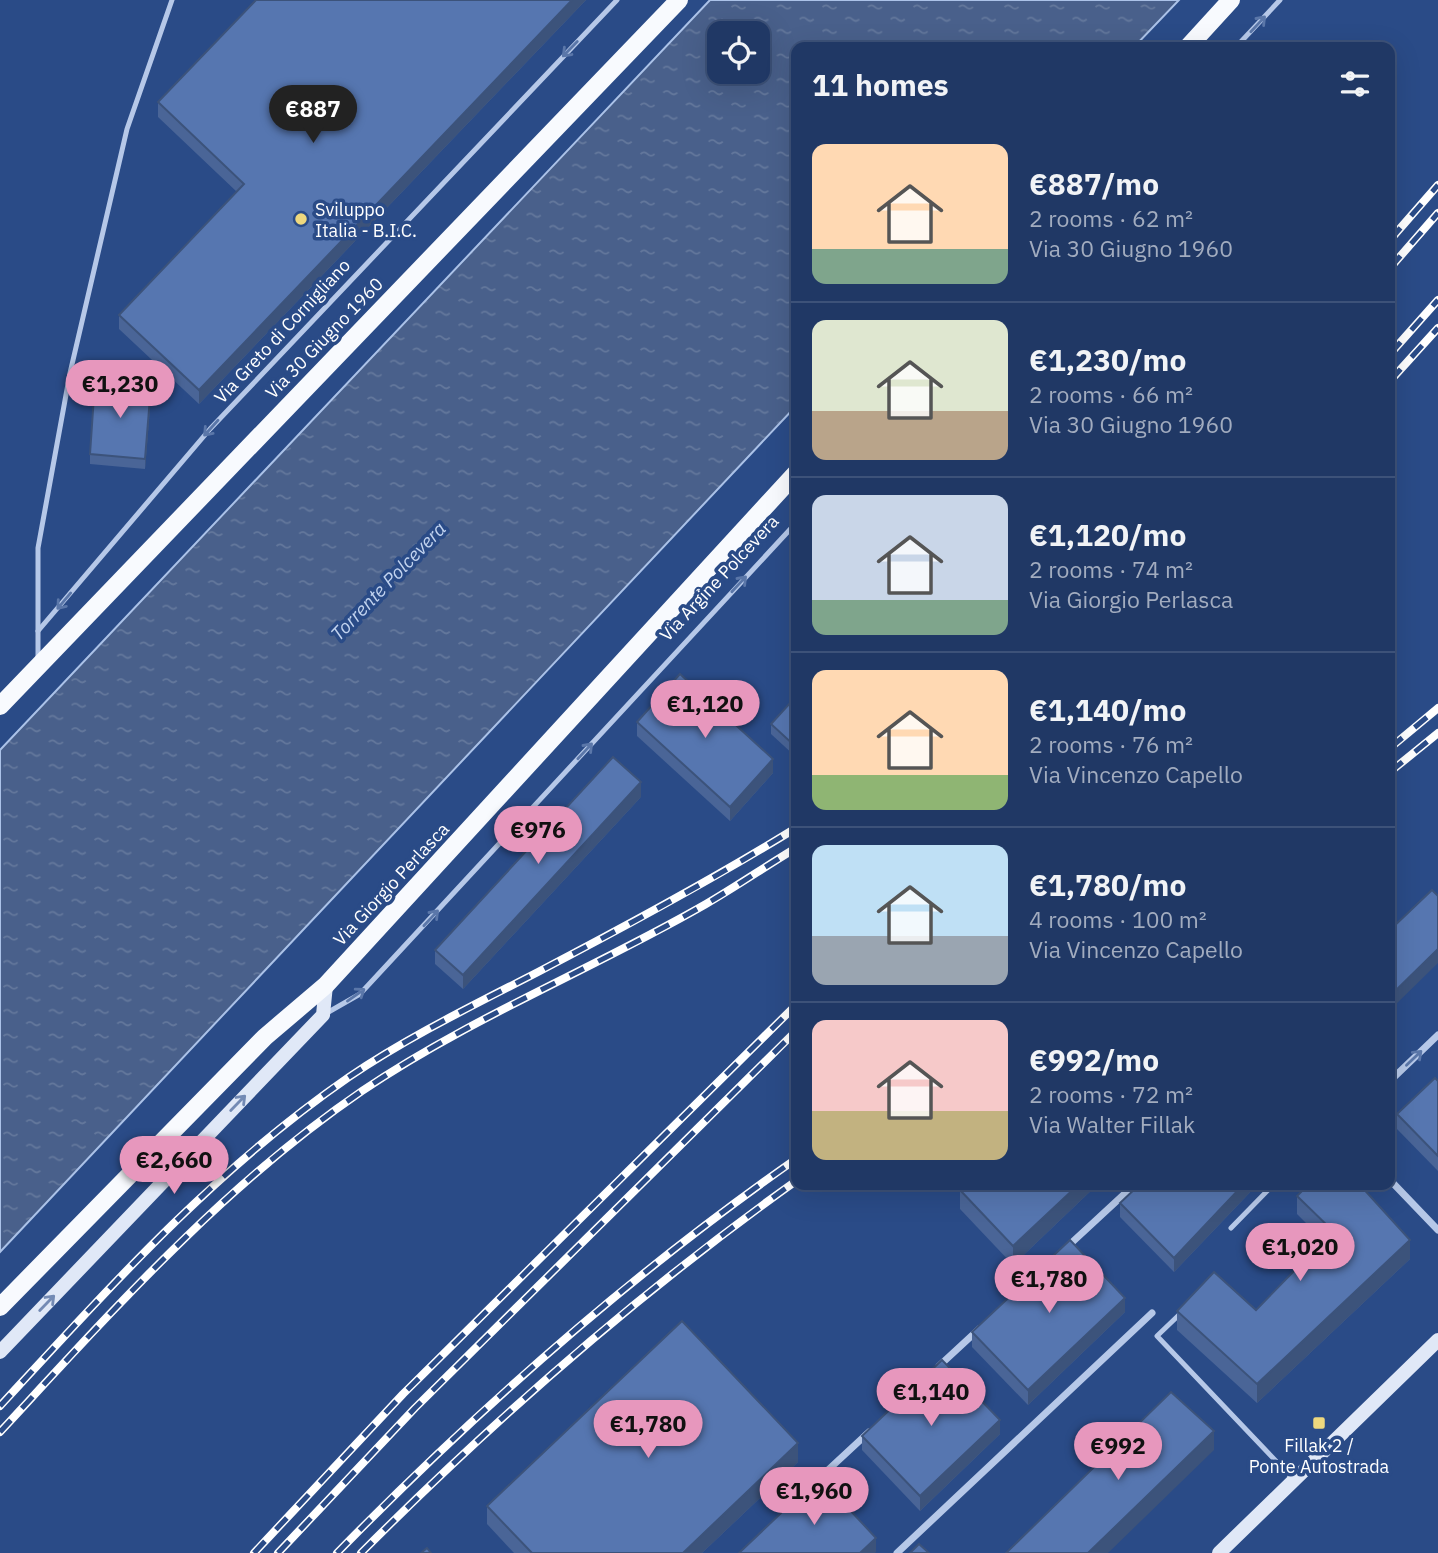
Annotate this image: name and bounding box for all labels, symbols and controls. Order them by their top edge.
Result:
one-way arrow [1249,16,1266,33]
map controls [707,21,770,84]
button: locate [707,21,770,84]
one-way arrow [562,40,579,57]
text: 11 homes [812,65,949,104]
icon: filters [1336,65,1374,103]
pin: €887 [272,86,354,145]
text: €887 [285,93,341,123]
text: €887/mo [1029,164,1159,203]
icon: home [868,172,952,256]
place label: Sviluppo Italia - B.I.C. [315,198,417,242]
text: 2 rooms · 62 m² [1029,203,1193,233]
marker: Sviluppo Italia - B.I.C. [293,211,309,227]
text: Via 30 Giugno 1960 [1029,233,1233,263]
street label: Via Greto di Cornigliano [209,254,355,408]
street label: Via 30 Giugno 1960 [260,273,388,403]
text: €1,230/mo [1029,340,1186,379]
icon: home [868,348,952,432]
pin: €1,230 [63,360,177,420]
text: €1,230 [82,368,158,398]
text: 2 rooms · 66 m² [1029,379,1193,409]
text: Via 30 Giugno 1960 [1029,409,1233,439]
one-way arrow [203,418,219,436]
street label: Via Argine Polcevera [655,510,784,646]
text: €1,120/mo [1029,515,1186,554]
water label: Torrente Polcevera [325,517,451,645]
icon: home [868,523,952,607]
text: 2 rooms · 74 m² [1029,554,1193,584]
one-way arrow [731,576,748,593]
text: Via Giorgio Perlasca [1029,584,1233,614]
one-way arrow [56,591,72,609]
pin: €1,120 [648,680,762,740]
text: €1,120 [667,688,743,718]
text: €1,140/mo [1029,690,1186,729]
icon: home [868,698,952,782]
text: 2 rooms · 76 m² [1029,729,1193,759]
one-way arrow [577,742,593,760]
text: Via Vincenzo Capello [1029,759,1243,789]
pin: €976 [497,806,579,866]
text: €976 [510,814,566,844]
street label: Via Giorgio Perlasca [328,817,454,950]
text: €1,780/mo [1029,865,1186,904]
icon: home [868,873,952,957]
text: 4 rooms · 100 m² [1029,904,1207,934]
one-way arrow [422,910,439,927]
text: Via Vincenzo Capello [1029,934,1243,964]
one-way arrow [346,988,365,1002]
text: €992/mo [1029,1040,1159,1079]
icon: home [868,1048,952,1132]
one-way arrow [1405,1050,1423,1066]
text: 2 rooms · 72 m² [1029,1079,1193,1109]
one-way arrow [230,1095,247,1112]
text: Via Walter Fillak [1029,1109,1195,1139]
pin: €2,660 [117,1136,231,1196]
text: €2,660 [136,1144,212,1174]
pin: €1,020 [1243,1224,1357,1283]
text: €1,020 [1262,1231,1338,1261]
pin: €1,780 [992,1256,1106,1315]
text: €1,780 [1011,1263,1087,1293]
one-way arrow [39,1294,56,1311]
pin: €1,140 [874,1368,988,1428]
text: €1,140 [893,1376,969,1406]
pin: €1,780 [591,1400,705,1460]
text: €1,780 [610,1408,686,1438]
marker: Fillak 2 / Ponte Autostrada [1311,1415,1327,1431]
pin: €992 [1077,1422,1159,1482]
text: €992 [1090,1430,1146,1460]
place label: Fillak 2 / Ponte Autostrada [1249,1434,1390,1478]
pin: €1,960 [757,1468,871,1527]
text: €1,960 [776,1475,852,1505]

